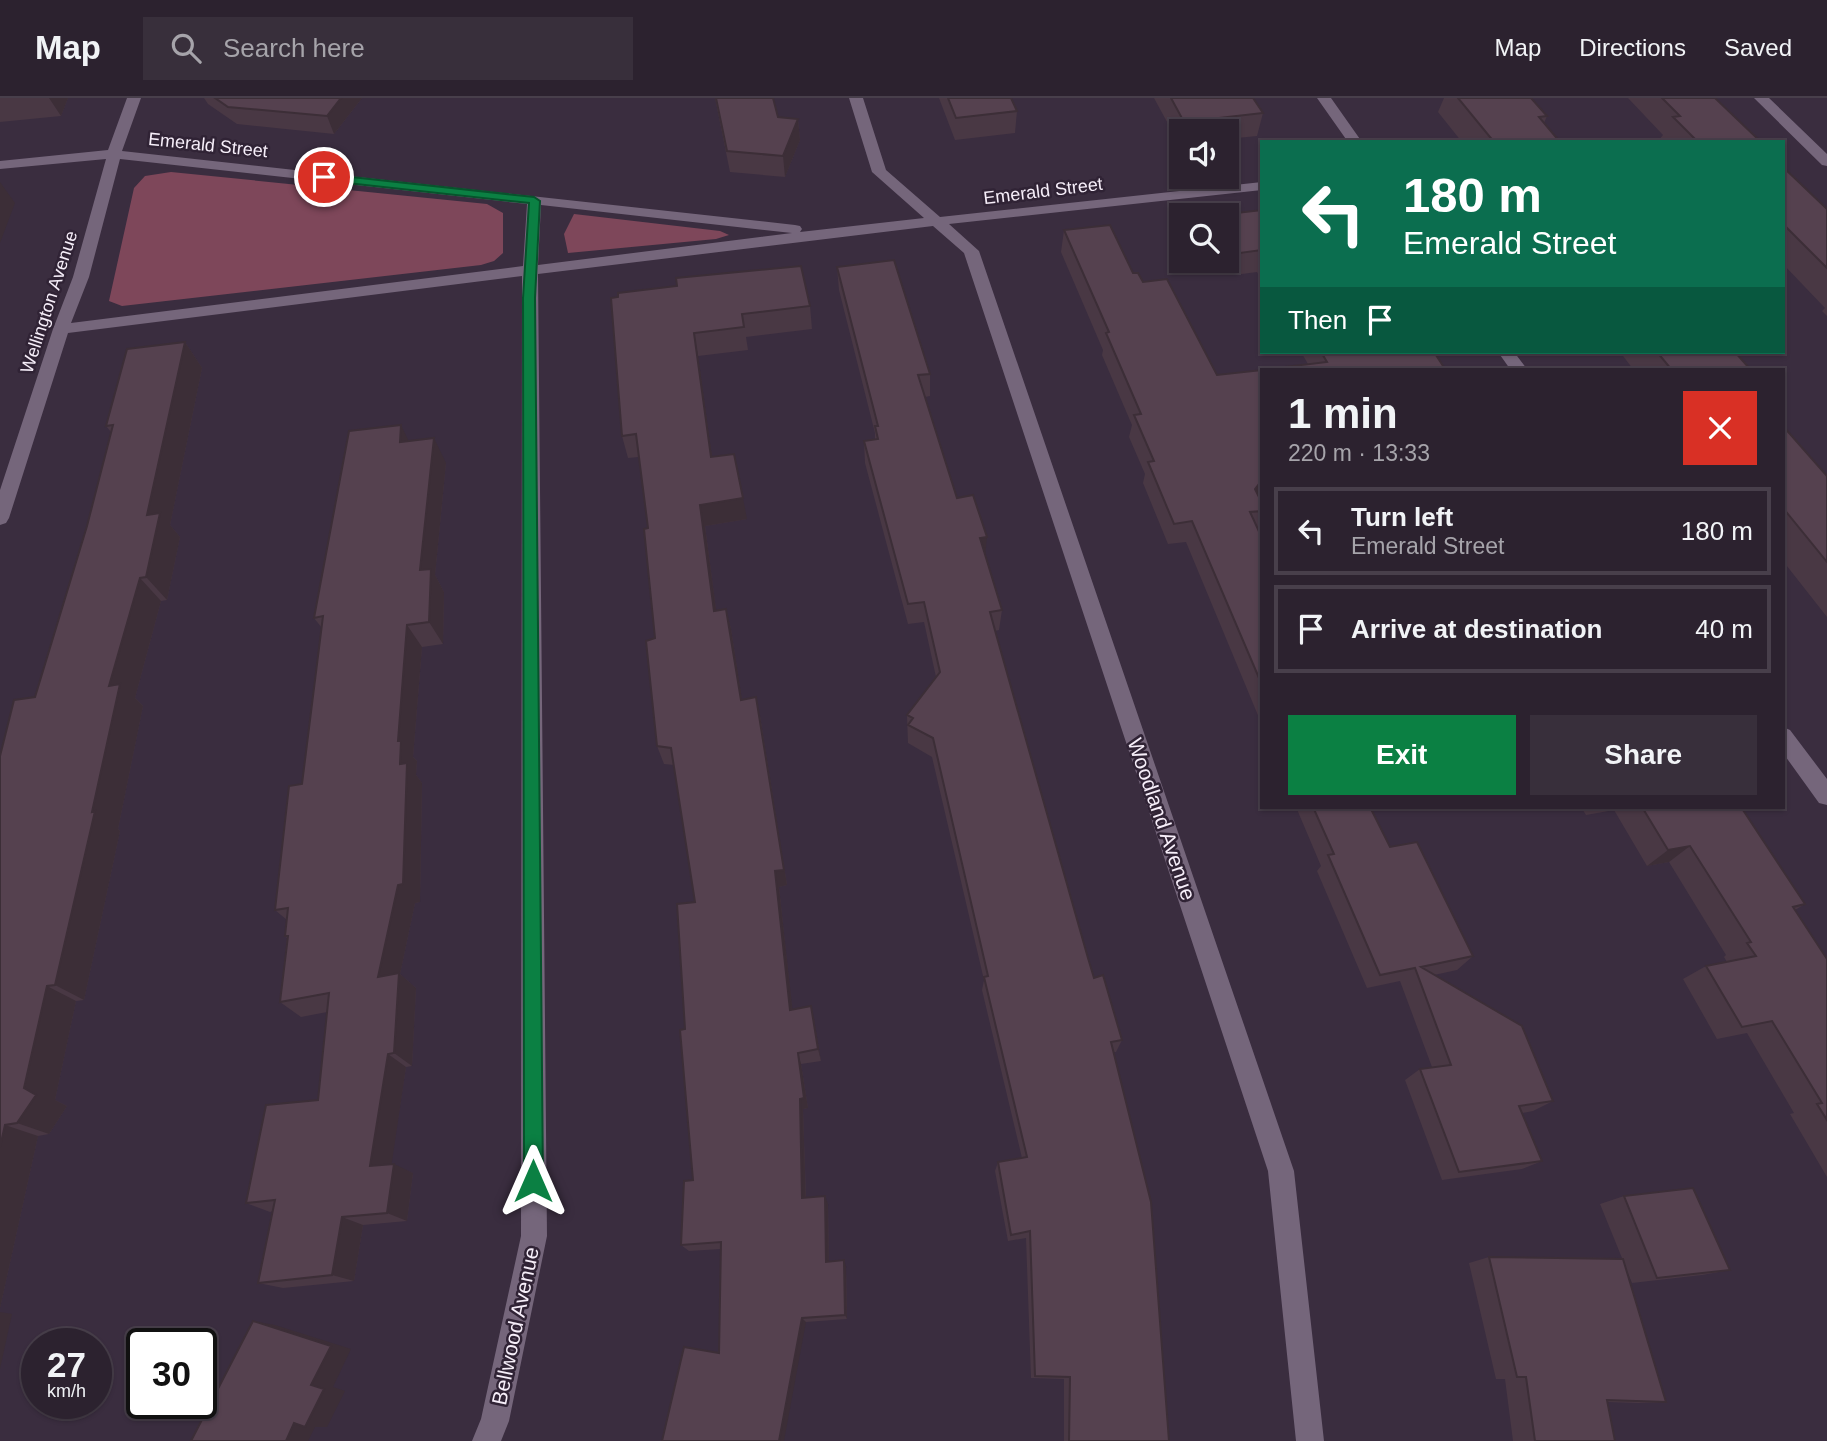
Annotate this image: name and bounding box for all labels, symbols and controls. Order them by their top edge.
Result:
search box [143,17,633,80]
text: Map [35,29,101,66]
icon: search [167,29,205,67]
text: Search here [223,33,365,63]
text: Map [1495,34,1541,61]
text: Directions [1579,34,1686,61]
text: Saved [1724,34,1792,61]
map controls [1169,119,1239,273]
button: sound [1169,119,1239,189]
street label: Emerald Street [147,129,269,161]
pin [294,147,354,207]
icon: arrive [305,158,343,196]
icon: left [1288,168,1379,259]
text: 180 m [1403,168,1542,222]
street label: Emerald Street [982,174,1104,208]
button: search [1169,203,1239,273]
text: Emerald Street [1403,225,1616,261]
street label: Wellington Avenue [17,228,81,376]
icon: arrive [1361,301,1399,339]
text: Then [1288,305,1347,335]
text: 1 min [1288,390,1398,437]
button: close [1683,391,1757,465]
text: 220 m · 13:33 [1288,440,1430,466]
text: Turn left [1351,502,1453,532]
icon: left [1292,512,1330,550]
text: 180 m [1681,516,1753,546]
text: Emerald Street [1351,533,1504,559]
icon: arrive [1292,610,1330,648]
text: Arrive at destination [1351,614,1602,644]
text: 40 m [1695,614,1753,644]
button: Exit [1288,715,1516,795]
button: Share [1530,715,1757,795]
street label: Woodland Avenue [1124,735,1200,903]
position arrow [496,1144,570,1218]
street label: Bellwood Avenue [487,1245,543,1407]
speed limit sign: 30 [126,1328,217,1419]
text: 27 [47,1345,86,1384]
text: km/h [47,1381,86,1401]

